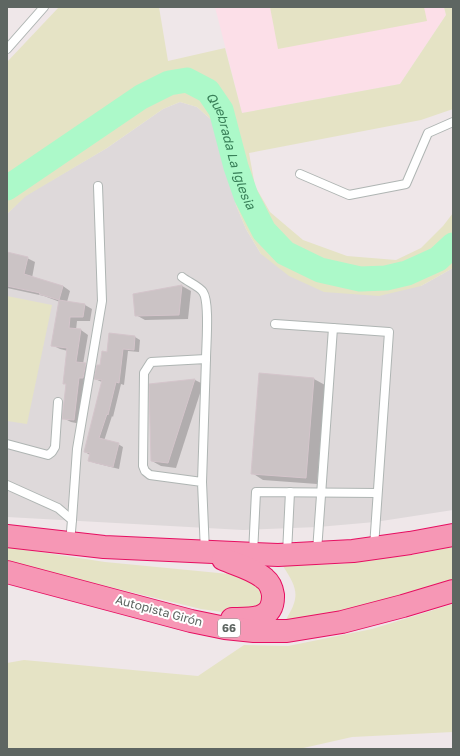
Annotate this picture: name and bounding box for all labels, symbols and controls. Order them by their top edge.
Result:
water label: Quebrada La Iglesia [203,89,260,213]
street label: Autopista Girón [114,592,204,629]
road number: 66 [218,619,240,637]

